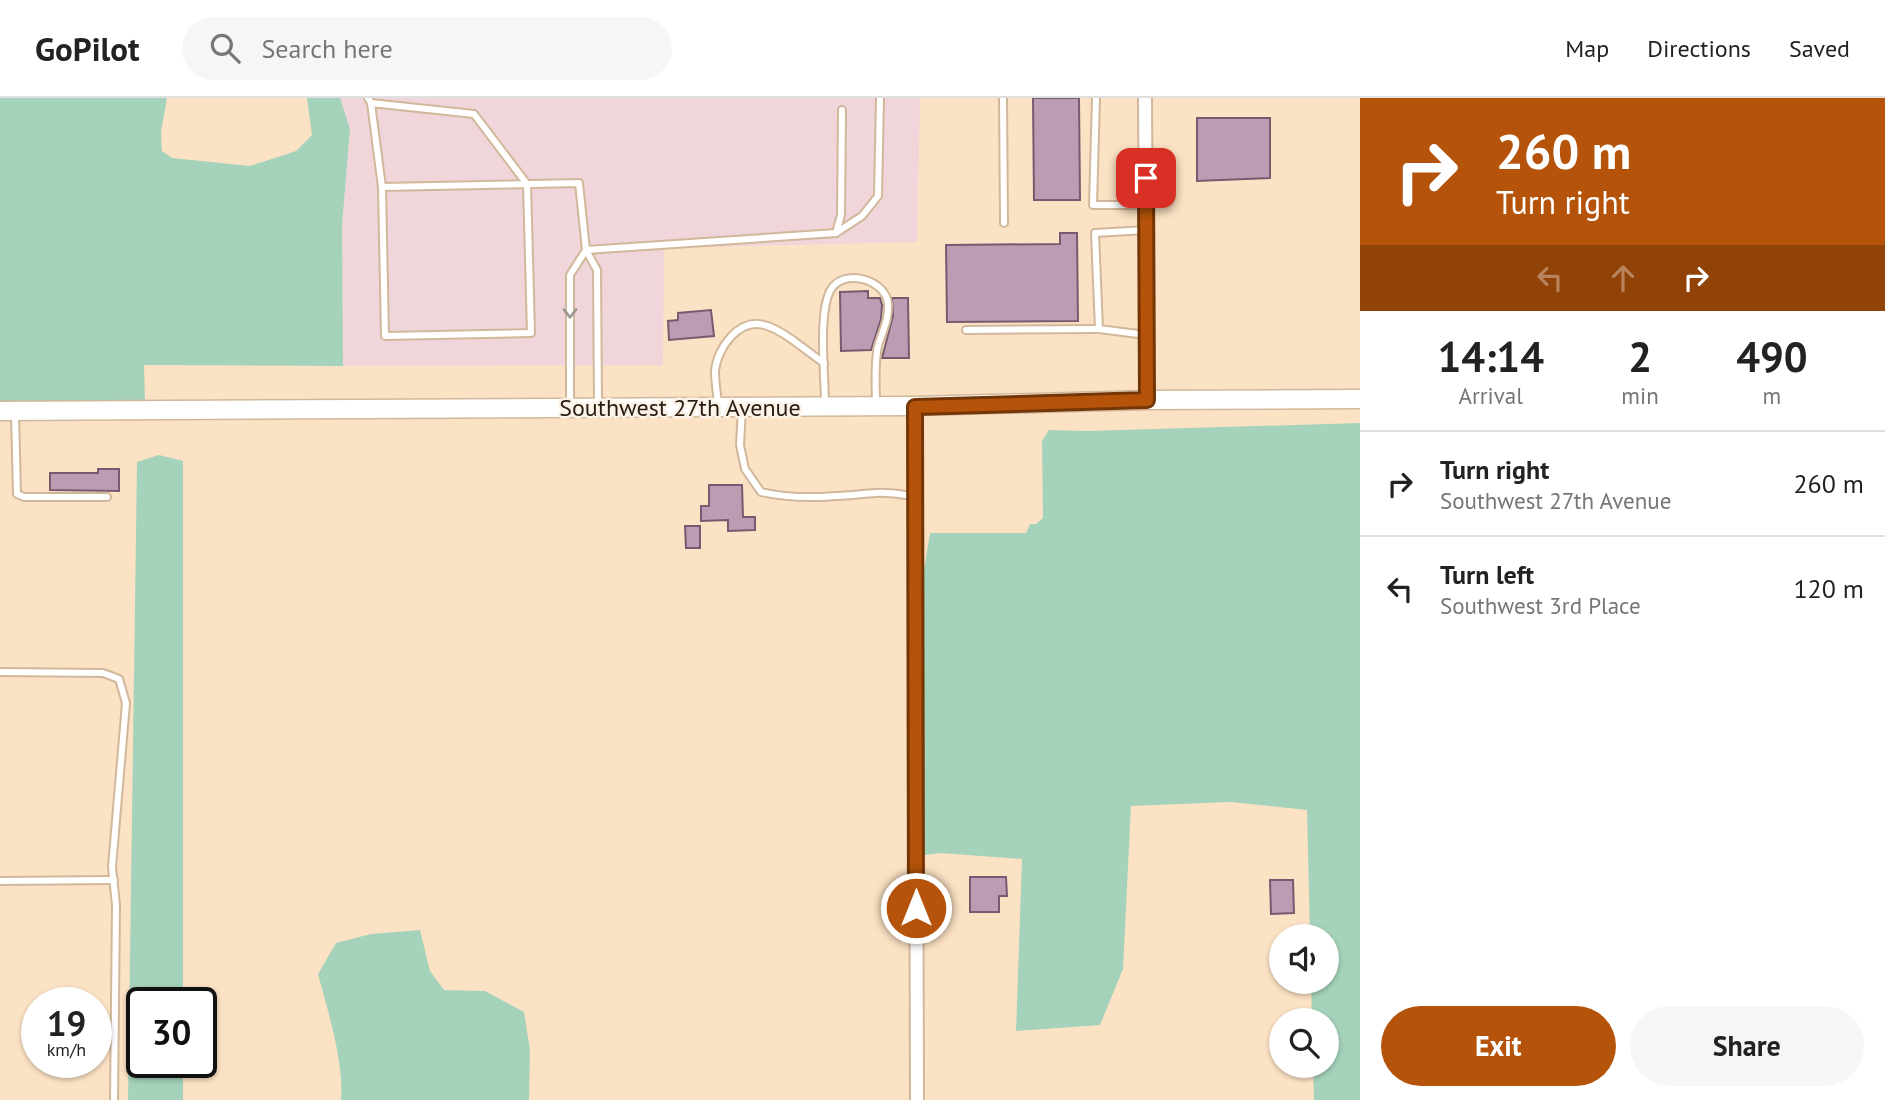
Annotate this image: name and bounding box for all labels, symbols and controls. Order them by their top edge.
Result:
search box [182,17,672,80]
text: GoPilot [35,27,140,70]
icon: search [206,29,244,67]
text: Search here [262,32,393,65]
text: Map [1565,33,1609,64]
text: Directions [1647,33,1751,64]
text: Saved [1789,33,1850,64]
text: 260 m [1496,119,1631,183]
icon: right [1381,126,1472,217]
pin [1116,148,1176,208]
icon: arrive [1127,159,1165,197]
text: Turn right [1496,181,1630,223]
icon: left [1531,259,1569,297]
icon: ahead [1604,259,1642,297]
icon: right [1677,259,1715,297]
one-way arrow [562,309,578,319]
text: 14:14 [1437,329,1544,384]
text: 2 [1628,329,1652,384]
text: 490 [1736,329,1808,384]
text: Arrival [1458,381,1523,410]
text: min [1621,381,1659,410]
text: m [1763,381,1781,410]
street label: Southwest 27th Avenue [559,392,801,423]
text: Turn right [1440,453,1549,486]
icon: right [1381,465,1419,503]
text: 260 m [1793,467,1864,500]
text: Southwest 27th Avenue [1440,486,1671,515]
text: Turn left [1440,558,1534,591]
icon: left [1381,570,1419,608]
text: 120 m [1793,572,1864,605]
text: Southwest 3rd Place [1440,591,1641,620]
position arrow [879,871,953,945]
map controls [1269,924,1339,1078]
button: sound [1269,924,1339,994]
speed limit sign: 30 [126,987,217,1078]
text: 19 [47,1000,86,1046]
button: Exit [1381,1006,1616,1086]
button: Share [1630,1006,1864,1086]
button: search [1269,1008,1339,1078]
text: km/h [47,1038,86,1061]

